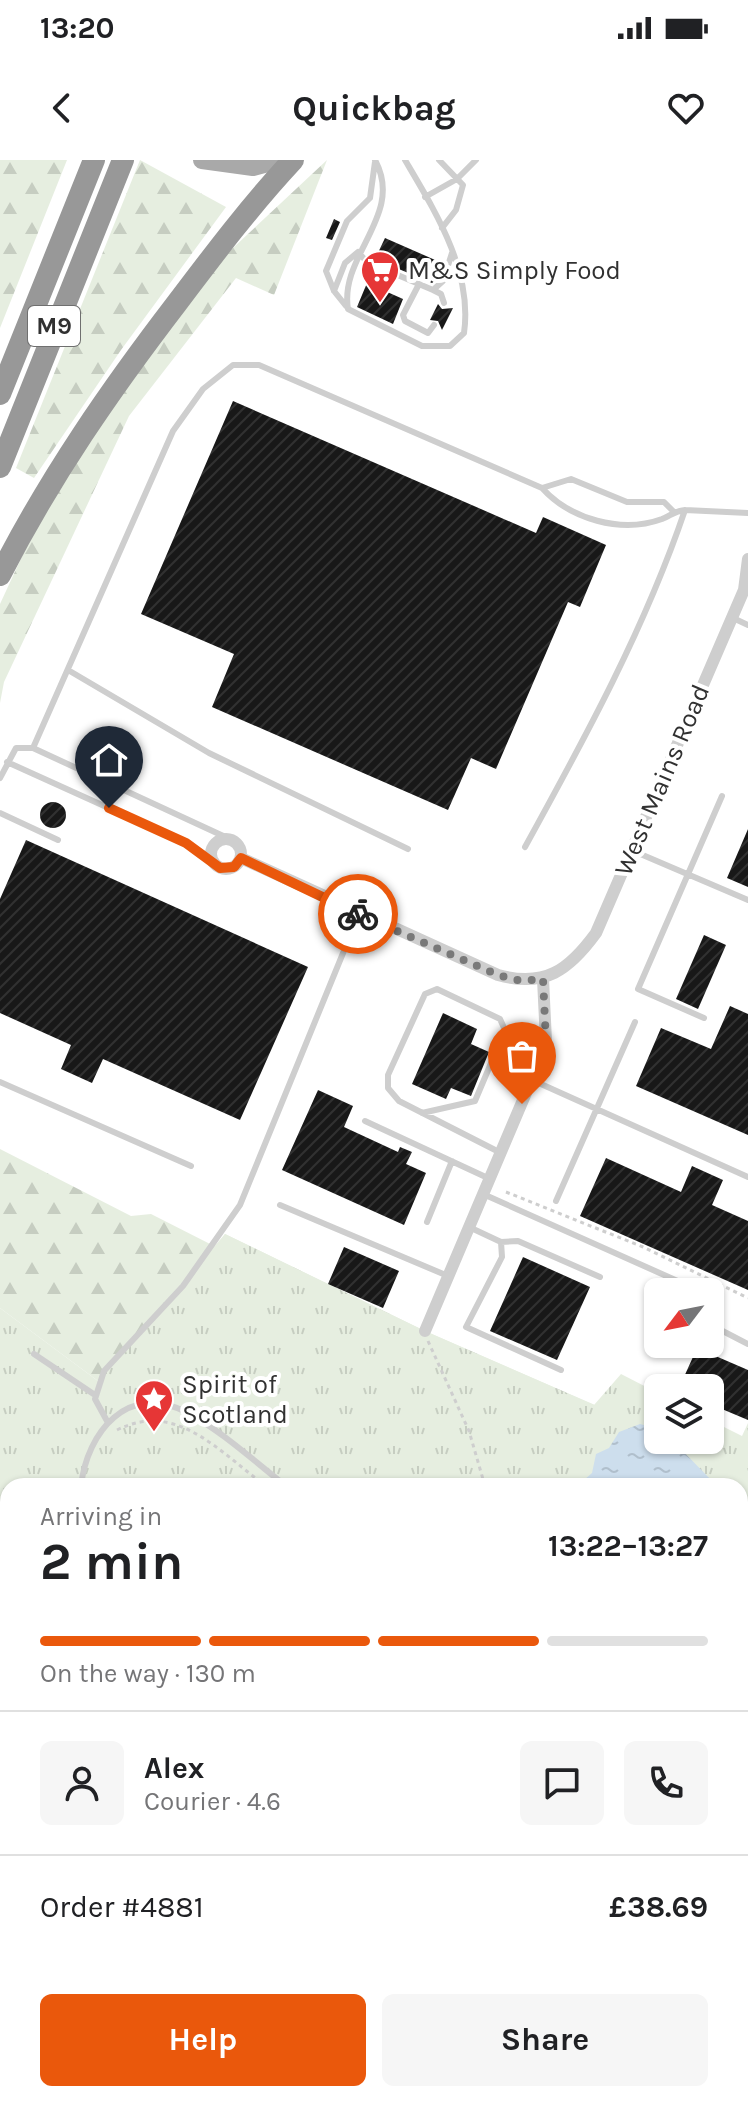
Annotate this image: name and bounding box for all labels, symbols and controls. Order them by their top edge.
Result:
text: 13:20 [40,10,115,46]
icon: back [40,86,84,130]
icon: heart [664,86,708,130]
text: Quickbag [292,87,456,129]
supermarket icon: M&S Simply Food [359,249,401,304]
place label: M&S Simply Food [408,255,621,286]
road number: M9 [28,306,80,346]
street label: West Mains Road [608,680,716,880]
pin [75,726,143,808]
icon: home [87,738,131,782]
courier [318,874,398,954]
icon: bike [336,892,380,936]
pin [488,1022,556,1104]
icon: bag [500,1034,544,1078]
north arrow [644,1278,724,1358]
map controls [644,1278,724,1454]
place label: Spirit of Scotland [182,1369,288,1430]
button: layers [644,1374,724,1454]
place icon: Spirit of Scotland [133,1378,175,1433]
text: Arriving in [40,1501,162,1532]
text: 13:22–13:27 [548,1528,708,1564]
text: 2 min [40,1531,183,1592]
text: On the way · 130 m [40,1658,256,1689]
button: person [40,1741,124,1825]
button: chat [520,1741,604,1825]
button: phone [624,1741,708,1825]
text: Alex [144,1750,204,1786]
text: Courier · 4.6 [144,1786,281,1817]
text: Order #4881 [40,1889,204,1925]
text: £38.69 [609,1889,708,1925]
button: Help [40,1994,366,2086]
button: Share [382,1994,708,2086]

